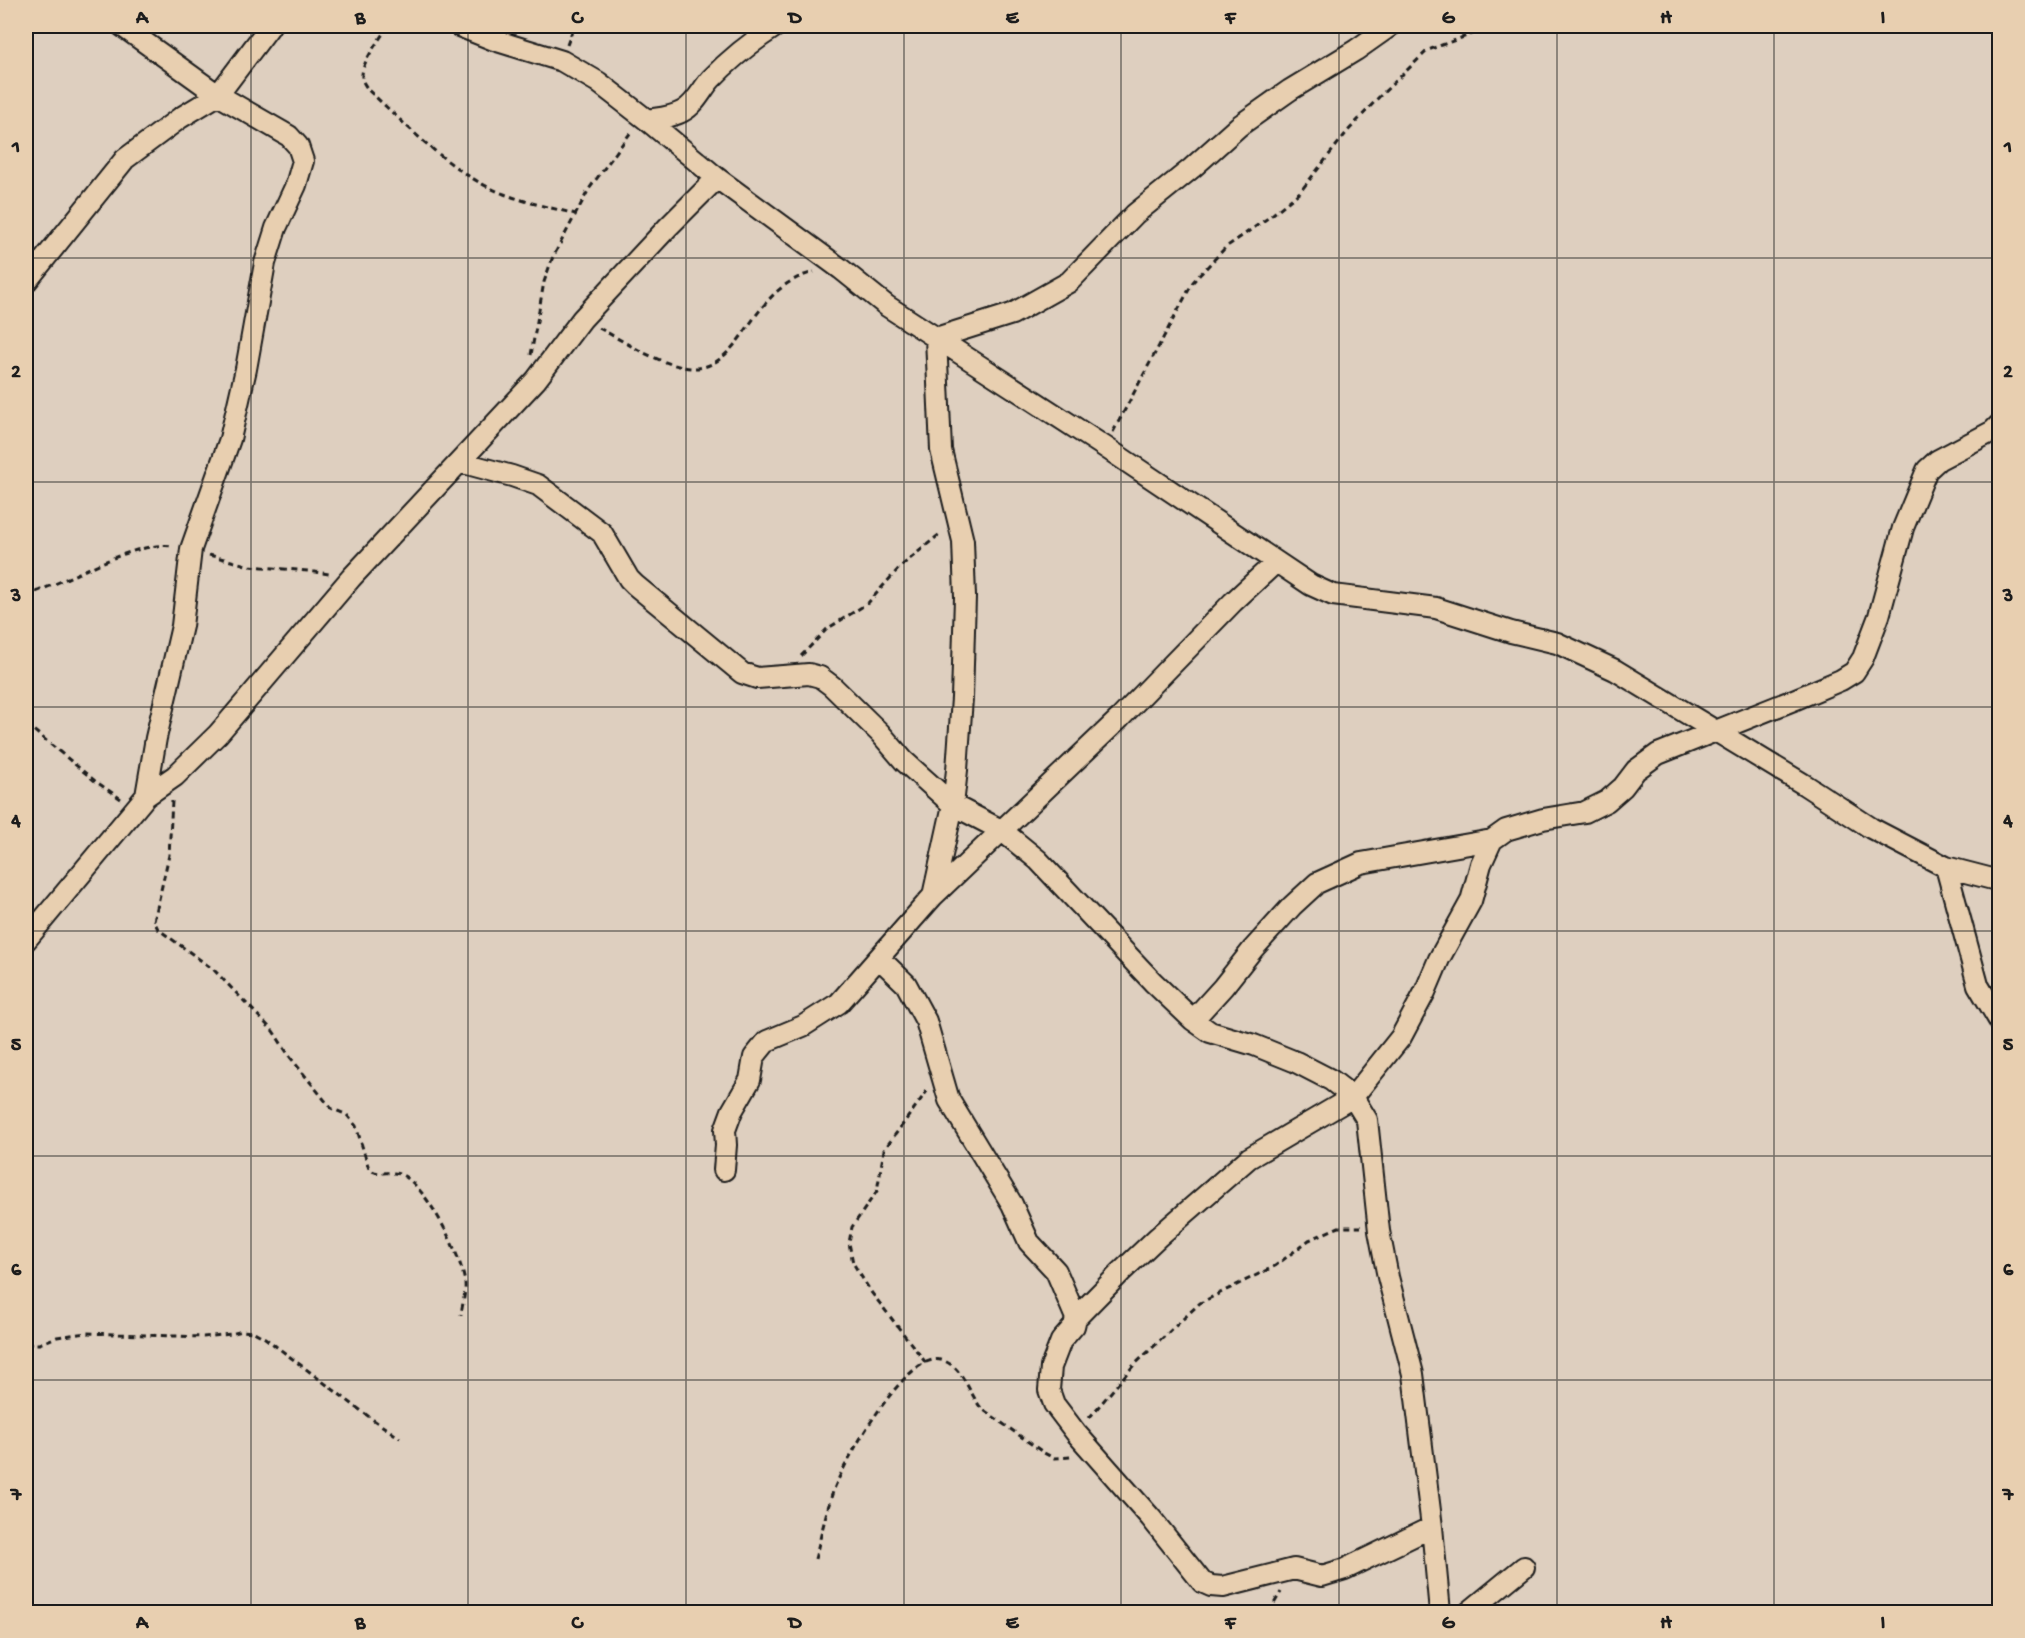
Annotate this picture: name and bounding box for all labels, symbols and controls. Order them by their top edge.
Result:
text: A [135,8,150,31]
text: B [354,8,366,31]
text: C [571,8,585,31]
text: D [786,8,802,31]
text: E [1006,8,1020,31]
text: F [1224,8,1237,31]
text: G [1442,8,1456,31]
text: H [1660,8,1672,31]
text: I [1881,8,1886,31]
text: 1 [11,137,20,160]
text: 1 [2003,137,2012,160]
text: 2 [11,362,21,385]
text: 2 [2003,362,2013,385]
text: 3 [10,586,21,609]
text: 3 [2002,586,2013,609]
text: 4 [10,811,21,834]
text: 4 [2002,811,2013,834]
text: 5 [11,1035,22,1058]
text: 5 [2003,1035,2014,1058]
text: 6 [11,1260,22,1283]
text: 6 [2003,1260,2014,1283]
text: 7 [10,1485,23,1508]
text: 7 [2002,1485,2015,1508]
text: A [135,1613,150,1636]
text: B [354,1613,366,1636]
text: C [571,1613,585,1636]
text: D [786,1613,802,1636]
text: E [1006,1613,1020,1636]
text: F [1224,1613,1237,1636]
text: G [1442,1613,1456,1636]
text: H [1660,1613,1672,1636]
text: I [1881,1613,1886,1636]

